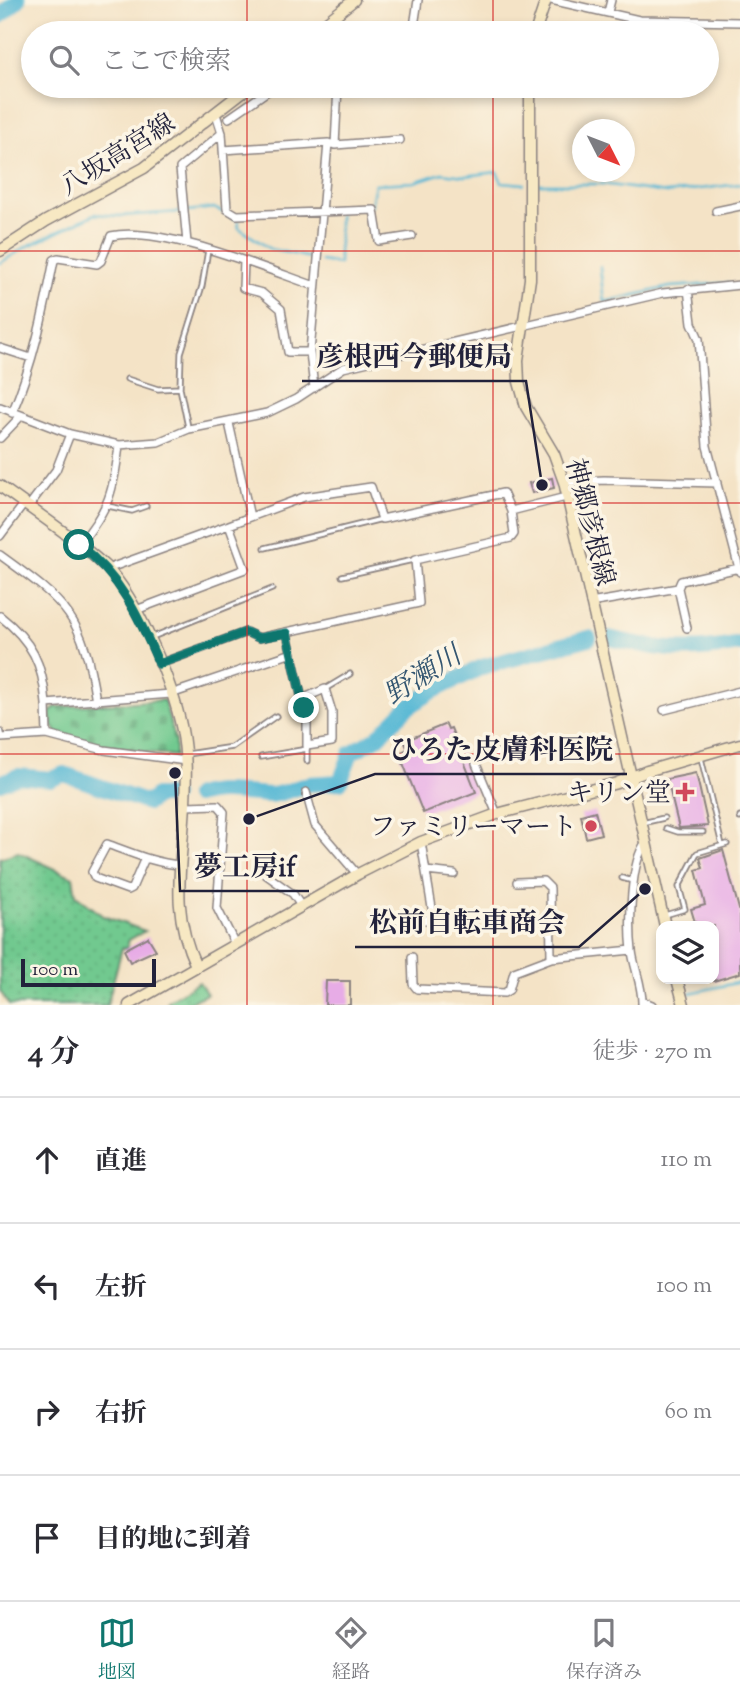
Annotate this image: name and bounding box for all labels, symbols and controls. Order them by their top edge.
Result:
search box [21,21,719,98]
icon: search [45,41,83,79]
text: ここで検索 [101,44,231,81]
street label: 八坂高宮線 [53,106,183,206]
north arrow [572,119,635,182]
callout: 彦根西今郵便局 [302,332,526,381]
text: 彦根西今郵便局 [316,339,512,379]
street label: 神郷彦根線 [555,455,622,590]
route start [63,529,94,560]
water label: 野瀬川 [377,636,472,716]
route end [288,692,319,723]
callout: ひろた皮膚科医院 [375,725,627,774]
text: ひろた皮膚科医院 [389,732,613,772]
place label: キリン堂 [567,776,671,813]
marker: キリン堂 [677,784,693,800]
place label: ファミリーマート [370,810,577,847]
marker: ファミリーマート [583,818,599,834]
callout: 夢工房if [180,842,309,891]
text: 夢工房if [194,849,298,889]
callout: 松前自転車商会 [355,898,579,947]
text: 松前自転車商会 [369,905,565,945]
map controls [656,921,719,984]
button: layers [656,921,719,984]
scale bar [21,956,156,988]
text: 100 m [32,957,78,984]
text: 4 分 [28,1032,80,1075]
text: 徒歩 · 270 m [592,1036,712,1069]
icon: ahead [28,1141,66,1179]
text: 直進 [95,1144,147,1181]
text: 110 m [661,1144,712,1177]
icon: left [28,1267,66,1305]
text: 左折 [95,1270,147,1307]
text: 100 m [656,1270,712,1303]
icon: right [28,1393,66,1431]
text: 右折 [95,1396,147,1433]
text: 60 m [664,1396,712,1429]
icon: arrive [28,1519,66,1557]
text: 目的地に到着 [95,1522,251,1559]
tab: 地図 [98,1614,136,1687]
tab: 経路 [332,1614,370,1687]
tab: 保存済み [566,1614,642,1687]

